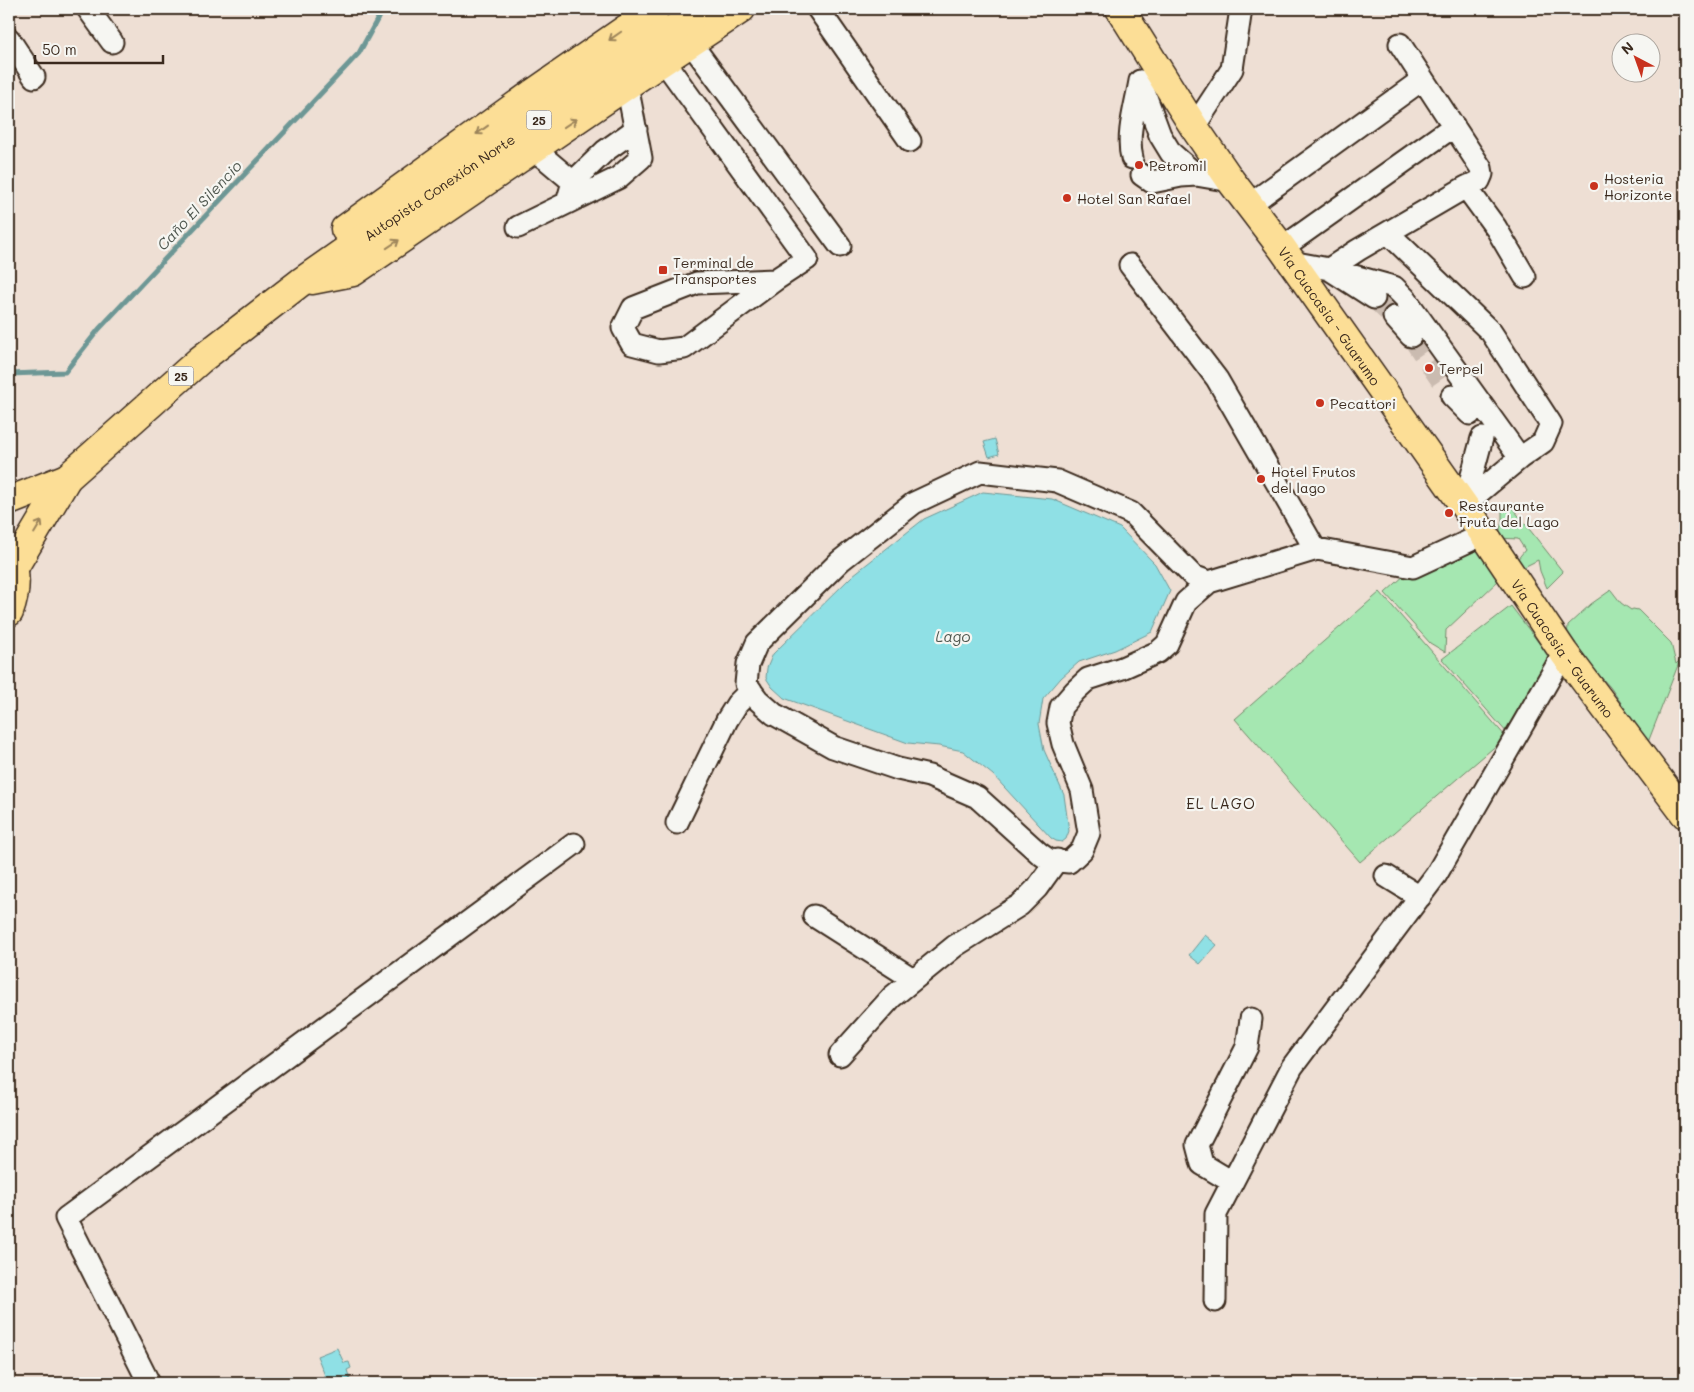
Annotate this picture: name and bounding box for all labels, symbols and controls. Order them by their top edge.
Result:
one-way arrow [609,31,623,41]
scale bar [35,32,162,64]
north arrow [1612,32,1662,82]
text: N [1617,37,1637,58]
text: 50 m [42,39,77,59]
road number: 25 [526,110,552,130]
one-way arrow [563,118,577,128]
one-way arrow [475,125,489,135]
street label: Autopista Conexión Norte [360,129,518,245]
water label: Caño El Silencio [152,156,246,254]
place label: Petromil [1149,156,1207,175]
marker: Petromil [1133,159,1145,171]
place label: Hosteria Horizonte [1604,169,1672,204]
marker: Hosteria Horizonte [1588,180,1600,192]
place label: Hotel San Rafael [1077,189,1191,208]
marker: Hotel San Rafael [1061,192,1073,204]
one-way arrow [386,239,400,249]
street label: Vía Cuacasia - Guarumo [1274,243,1385,389]
place label: Terminal de Transportes [673,253,757,288]
marker: Terminal de Transportes [657,264,669,276]
place label: Terpel [1439,359,1483,378]
marker: Terpel [1423,362,1435,374]
road number: 25 [168,366,194,386]
place label: Pecattori [1330,394,1396,413]
marker: Pecattori [1314,397,1326,409]
place label: Hotel Frutos del lago [1271,462,1356,497]
marker: Hotel Frutos del lago [1255,473,1267,485]
place label: Restaurante Fruta del Lago [1459,496,1559,531]
marker: Restaurante Fruta del Lago [1443,507,1455,519]
one-way arrow [34,520,44,534]
street label: Vía Cuacasia - Guarumo [1507,575,1619,721]
water label: Lago [936,626,971,646]
district label: EL LAGO [1186,793,1256,813]

